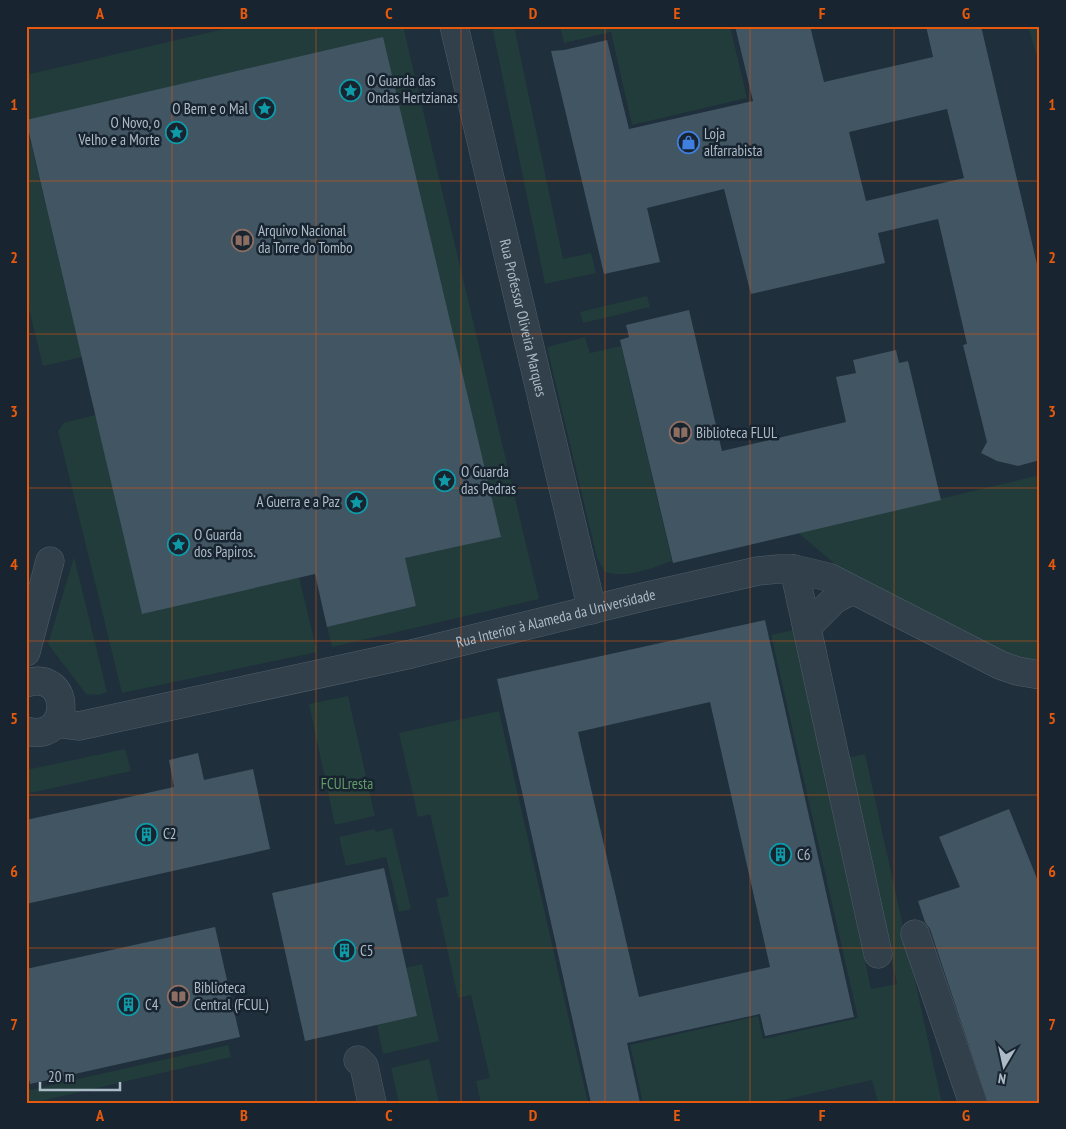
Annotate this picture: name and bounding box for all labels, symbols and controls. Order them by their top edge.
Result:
text: A [95,3,105,23]
text: B [240,3,248,23]
text: C [385,3,393,23]
text: D [529,3,538,23]
text: E [674,3,681,23]
text: F [819,3,826,23]
text: G [962,3,970,23]
place label: O Guarda das Ondas Hertzianas [367,71,458,107]
place icon: O Guarda das Ondas Hertzianas [339,78,363,102]
text: 1 [10,94,18,114]
text: 1 [1048,94,1056,114]
place icon: O Bem e o Mal [252,97,276,121]
place label: O Bem e o Mal [172,99,248,118]
place label: O Novo, o Velho e a Morte [78,113,160,149]
place icon: O Novo, o Velho e a Morte [164,120,188,144]
place label: Loja alfarrabista [704,124,763,160]
shop icon: Loja alfarrabista [676,131,700,155]
place label: Arquivo Nacional da Torre do Tombo [258,221,353,257]
library icon: Arquivo Nacional da Torre do Tombo [230,228,254,252]
street label: Rua Professor Oliveira Marques [496,237,551,399]
text: 2 [10,247,18,267]
text: 2 [1048,247,1056,267]
text: 3 [10,401,18,421]
text: 3 [1048,401,1056,421]
library icon: Biblioteca FLUL [668,421,692,445]
place label: Biblioteca FLUL [696,423,778,442]
place label: O Guarda das Pedras [461,462,516,498]
place icon: O Guarda das Pedras [433,469,457,493]
place icon: A Guerra e a Paz [344,490,368,514]
place label: A Guerra e a Paz [256,492,340,511]
place label: O Guarda dos Papiros. [194,525,256,561]
place icon: O Guarda dos Papiros. [166,532,190,556]
text: 4 [10,554,18,574]
text: 4 [1048,554,1056,574]
street label: Rua Interior à Alameda da Universidade [454,584,657,652]
text: 5 [10,708,18,728]
text: 5 [1048,708,1056,728]
park label: FCULresta [321,774,373,793]
building icon: C2 [135,822,159,846]
place label: C2 [163,824,177,843]
building icon: C6 [769,843,793,867]
place label: C6 [797,845,811,864]
text: 6 [10,861,18,881]
text: 6 [1048,861,1056,881]
building icon: C5 [332,939,356,963]
place label: C5 [360,941,374,960]
place label: Biblioteca Central (FCUL) [194,978,269,1014]
library icon: Biblioteca Central (FCUL) [166,985,190,1009]
building icon: C4 [117,993,141,1017]
place label: C4 [145,995,159,1014]
text: 7 [10,1014,18,1034]
text: 7 [1048,1014,1056,1034]
north arrow [978,1042,1028,1092]
scale bar [40,1059,120,1091]
text: 20 m [48,1067,74,1086]
text: N [997,1069,1007,1088]
text: A [95,1105,105,1125]
text: B [240,1105,248,1125]
text: C [385,1105,393,1125]
text: D [529,1105,538,1125]
text: E [674,1105,681,1125]
text: F [819,1105,826,1125]
text: G [962,1105,970,1125]

